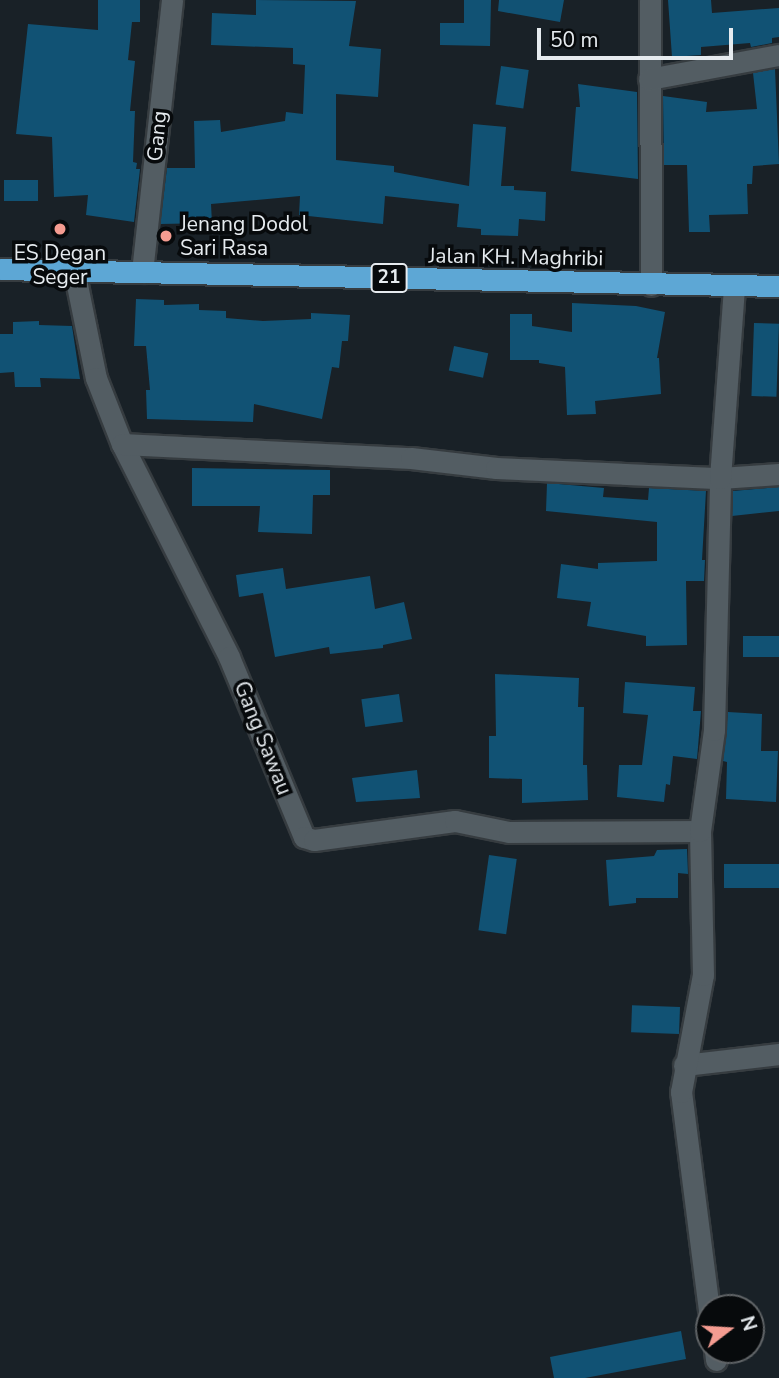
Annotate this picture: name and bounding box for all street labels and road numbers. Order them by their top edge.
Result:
street label: Gang [142,110,172,162]
street label: Jalan KH. Maghribi [428,243,604,271]
road number: 21 [370,262,408,294]
street label: Gang Sawau [229,678,297,798]

